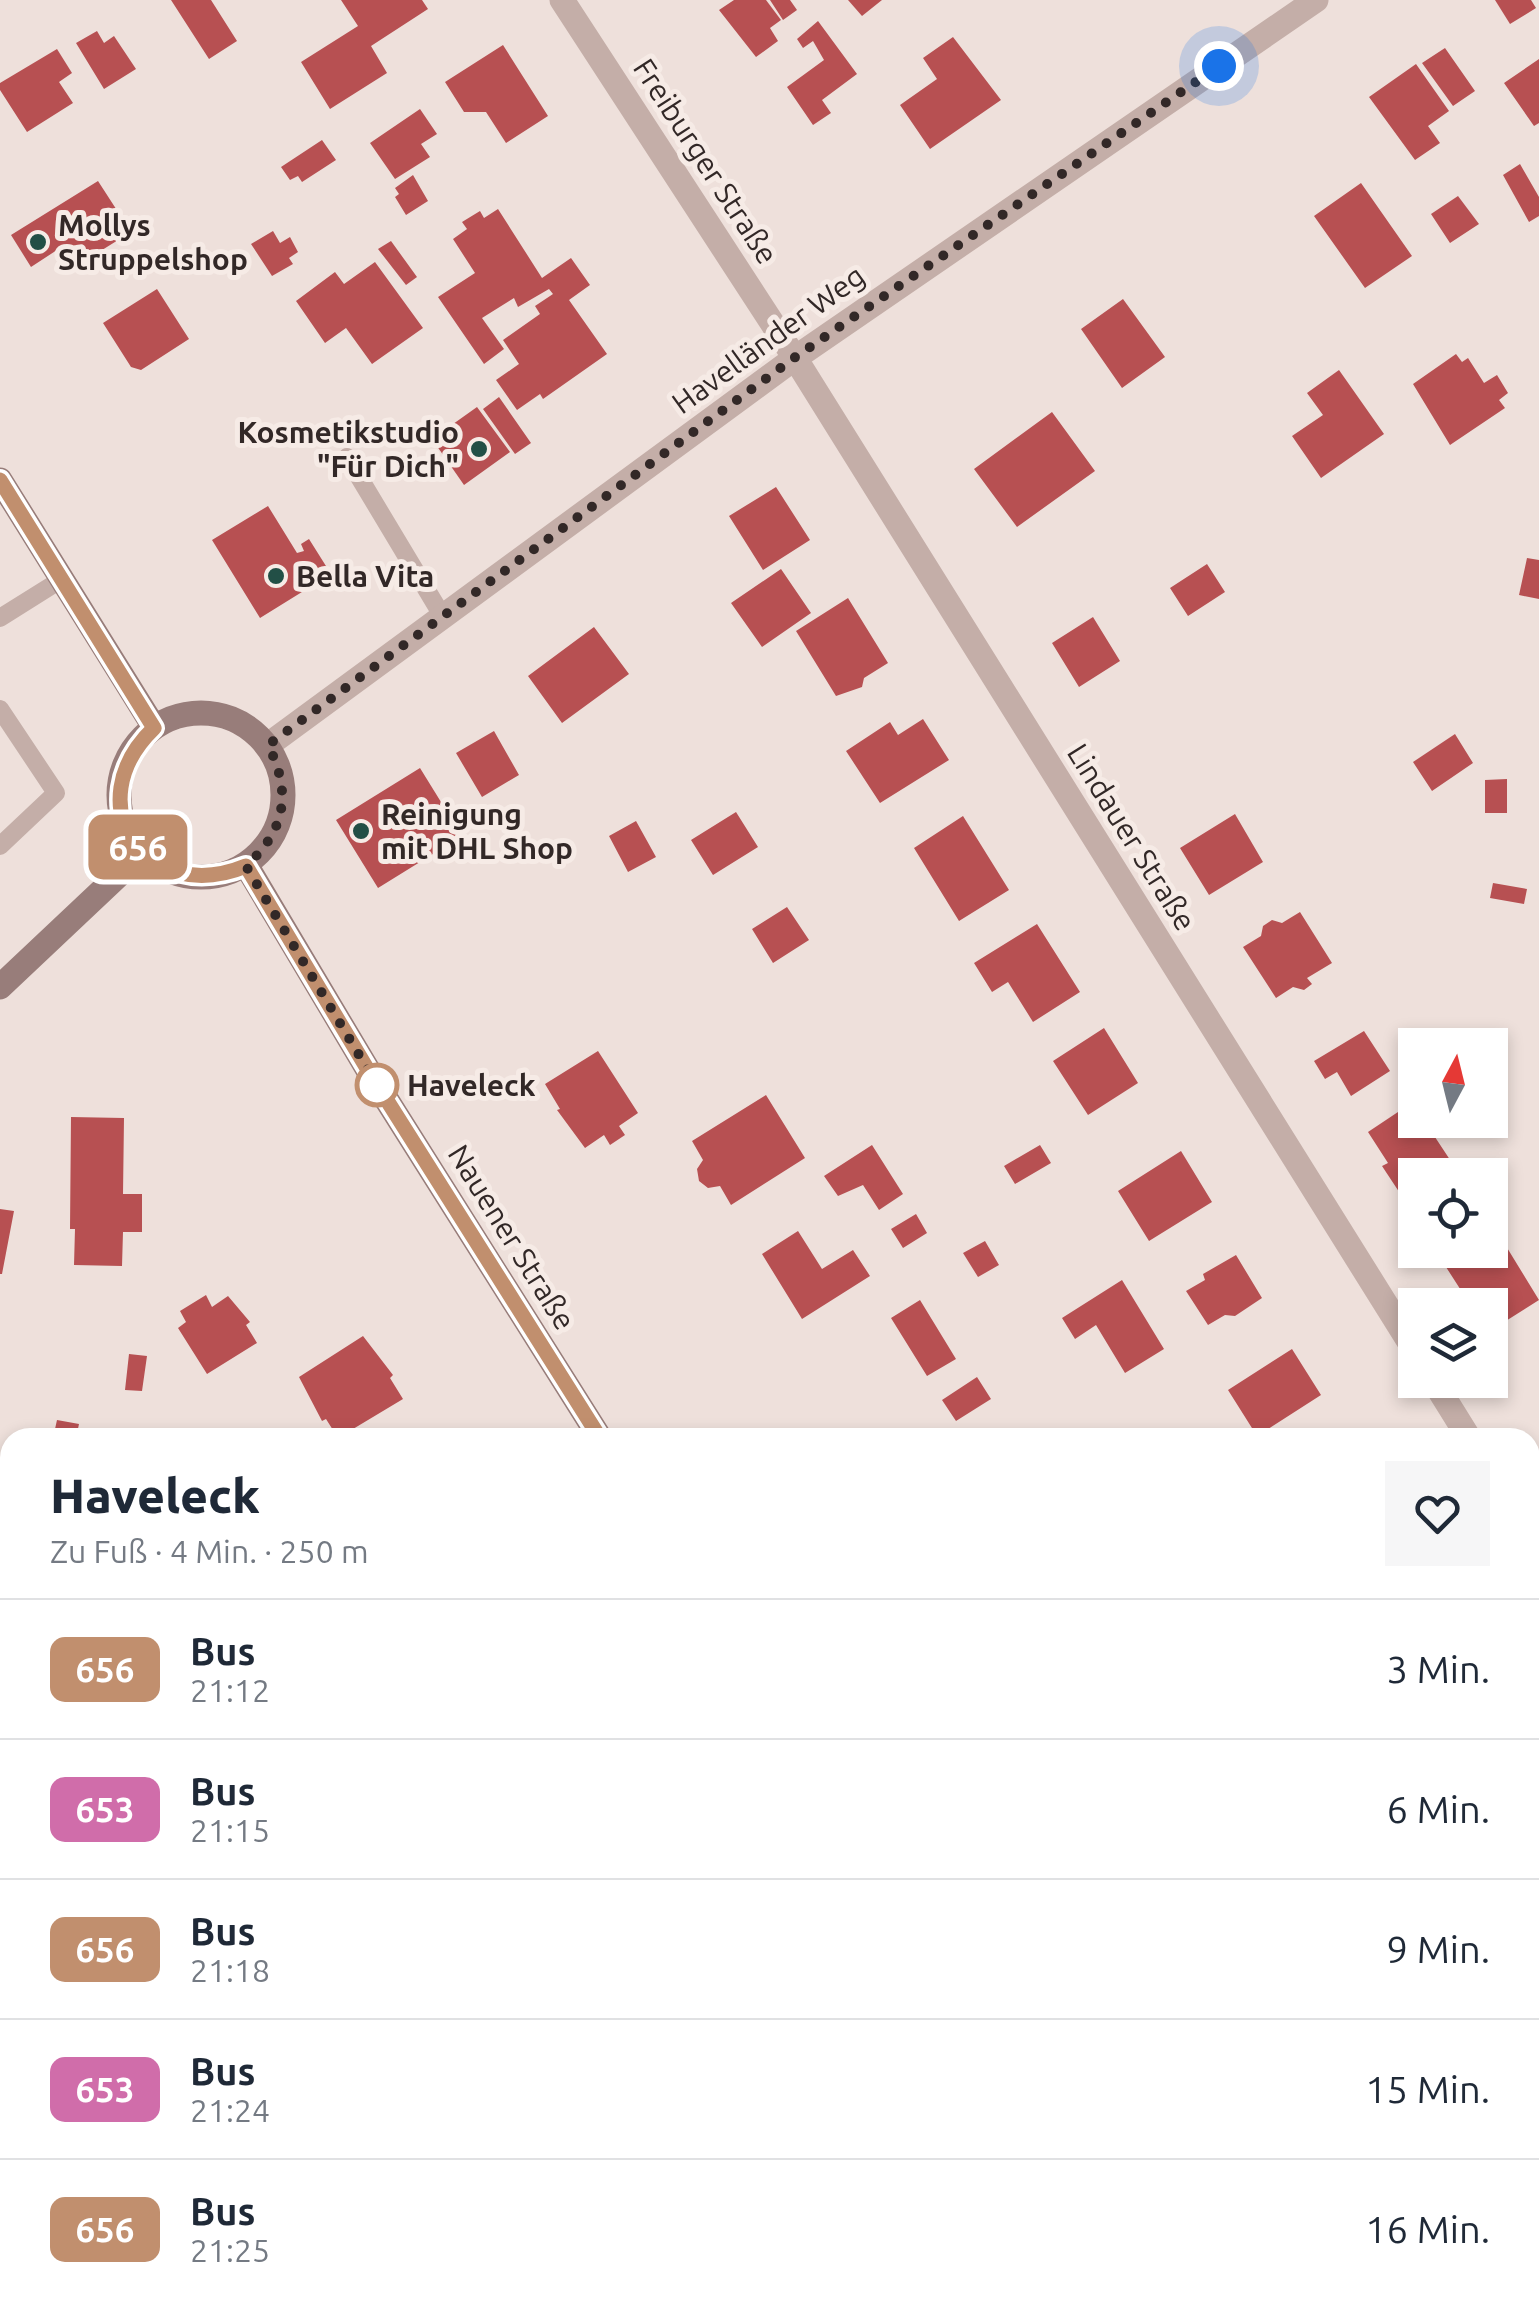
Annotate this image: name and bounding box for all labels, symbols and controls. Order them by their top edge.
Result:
your location [1194,41,1244,91]
street label: Freiburger Straße [627,52,785,270]
place label: Mollys Struppelshop [58,208,248,276]
marker: Mollys Struppelshop [27,231,49,253]
street label: Havelländer Weg [665,258,871,420]
place label: Kosmetikstudio "Für Dich" [238,415,459,483]
marker: Kosmetikstudio "Für Dich" [468,438,490,460]
place label: Bella Vita [296,559,434,593]
marker: Bella Vita [265,565,287,587]
street label: Lindauer Straße [1061,737,1203,937]
place label: Reinigung mit DHL Shop [381,797,573,865]
line badge: 656 [80,814,196,880]
marker: Reinigung mit DHL Shop [350,820,372,842]
text: 656 [108,827,168,867]
north arrow [1398,1028,1508,1138]
map controls [1398,1028,1508,1398]
marker: Haveleck [356,1064,398,1106]
place label: Haveleck [407,1068,536,1102]
street label: Nauener Straße [442,1138,582,1336]
button: locate [1398,1158,1508,1268]
button: layers [1398,1288,1508,1398]
button: heart [1385,1461,1490,1566]
text: Haveleck [50,1468,260,1522]
text: Zu Fuß · 4 Min. · 250 m [50,1533,369,1569]
text: Bus [190,1630,255,1672]
text: 3 Min. [1387,1648,1490,1690]
text: 656 [75,1649,135,1689]
text: 21:12 [190,1672,270,1708]
text: Bus [190,1770,255,1812]
text: 6 Min. [1387,1788,1490,1830]
text: 653 [75,1789,135,1829]
text: 21:15 [190,1812,270,1848]
text: Bus [190,1910,255,1952]
text: 9 Min. [1387,1928,1490,1970]
text: 656 [75,1929,135,1969]
text: 21:18 [190,1952,270,1988]
text: Bus [190,2050,255,2092]
text: 15 Min. [1365,2068,1490,2110]
text: 653 [75,2069,135,2109]
text: 21:24 [190,2092,270,2128]
text: Bus [190,2190,255,2232]
text: 16 Min. [1365,2208,1490,2250]
text: 656 [75,2209,135,2249]
text: 21:25 [190,2232,270,2268]

